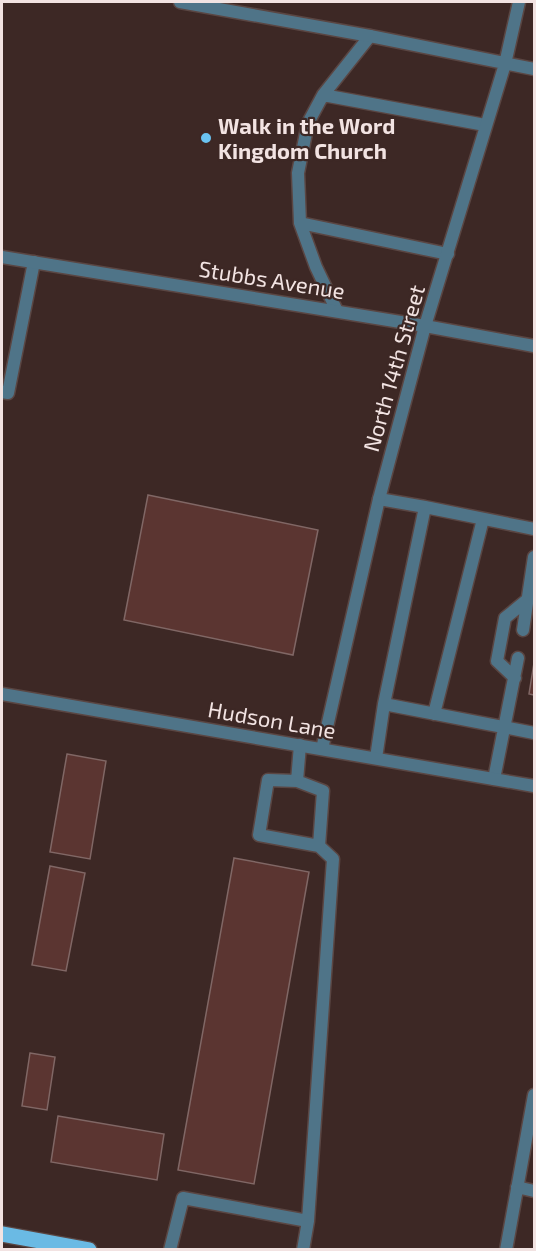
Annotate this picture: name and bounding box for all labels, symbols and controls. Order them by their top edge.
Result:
place label: Walk in the Word Kingdom Church [218,112,395,163]
marker: Walk in the Word Kingdom Church [199,131,213,145]
street label: Stubbs Avenue [197,255,347,303]
street label: North 14th Street [357,282,429,454]
street label: Hudson Lane [206,695,338,743]

